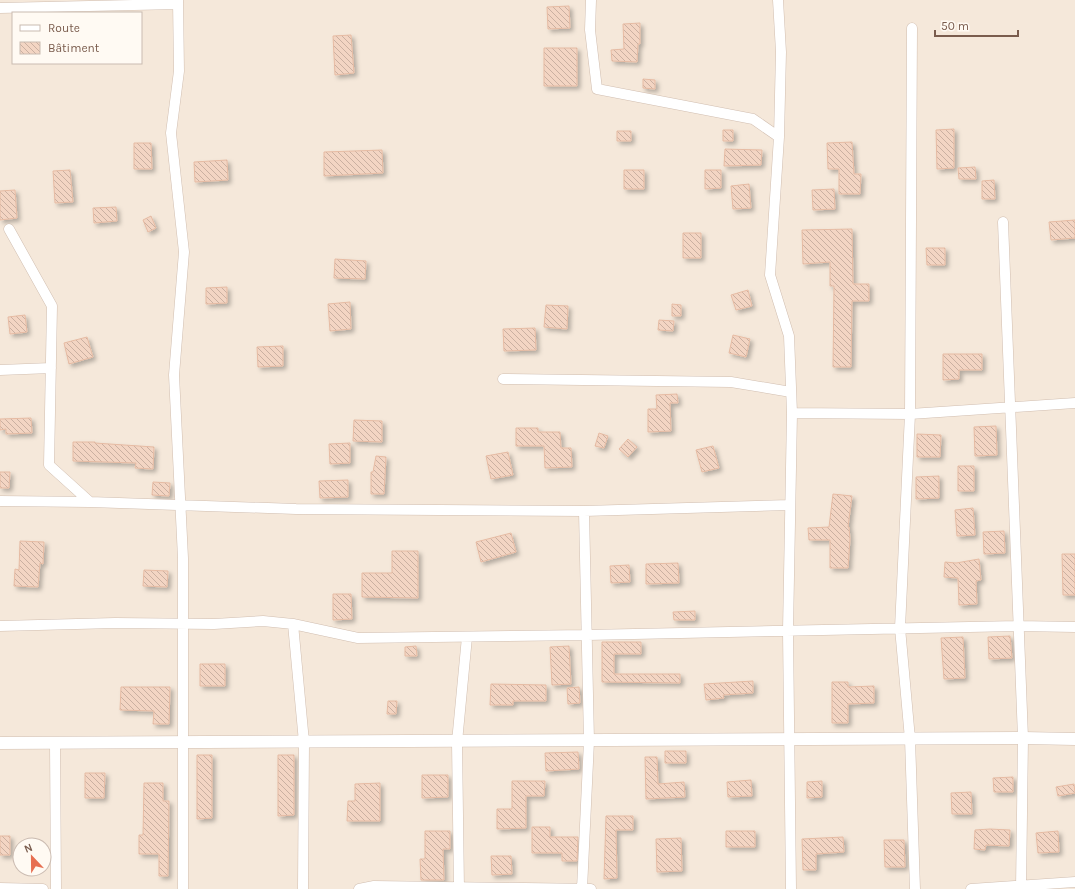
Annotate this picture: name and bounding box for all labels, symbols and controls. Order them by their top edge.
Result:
legend [12,12,142,64]
scale bar [935,12,1018,38]
text: 50 m [941,19,969,33]
text: Route [48,21,80,35]
text: Bâtiment [48,41,100,55]
north arrow [12,837,52,877]
text: N [22,841,35,856]

